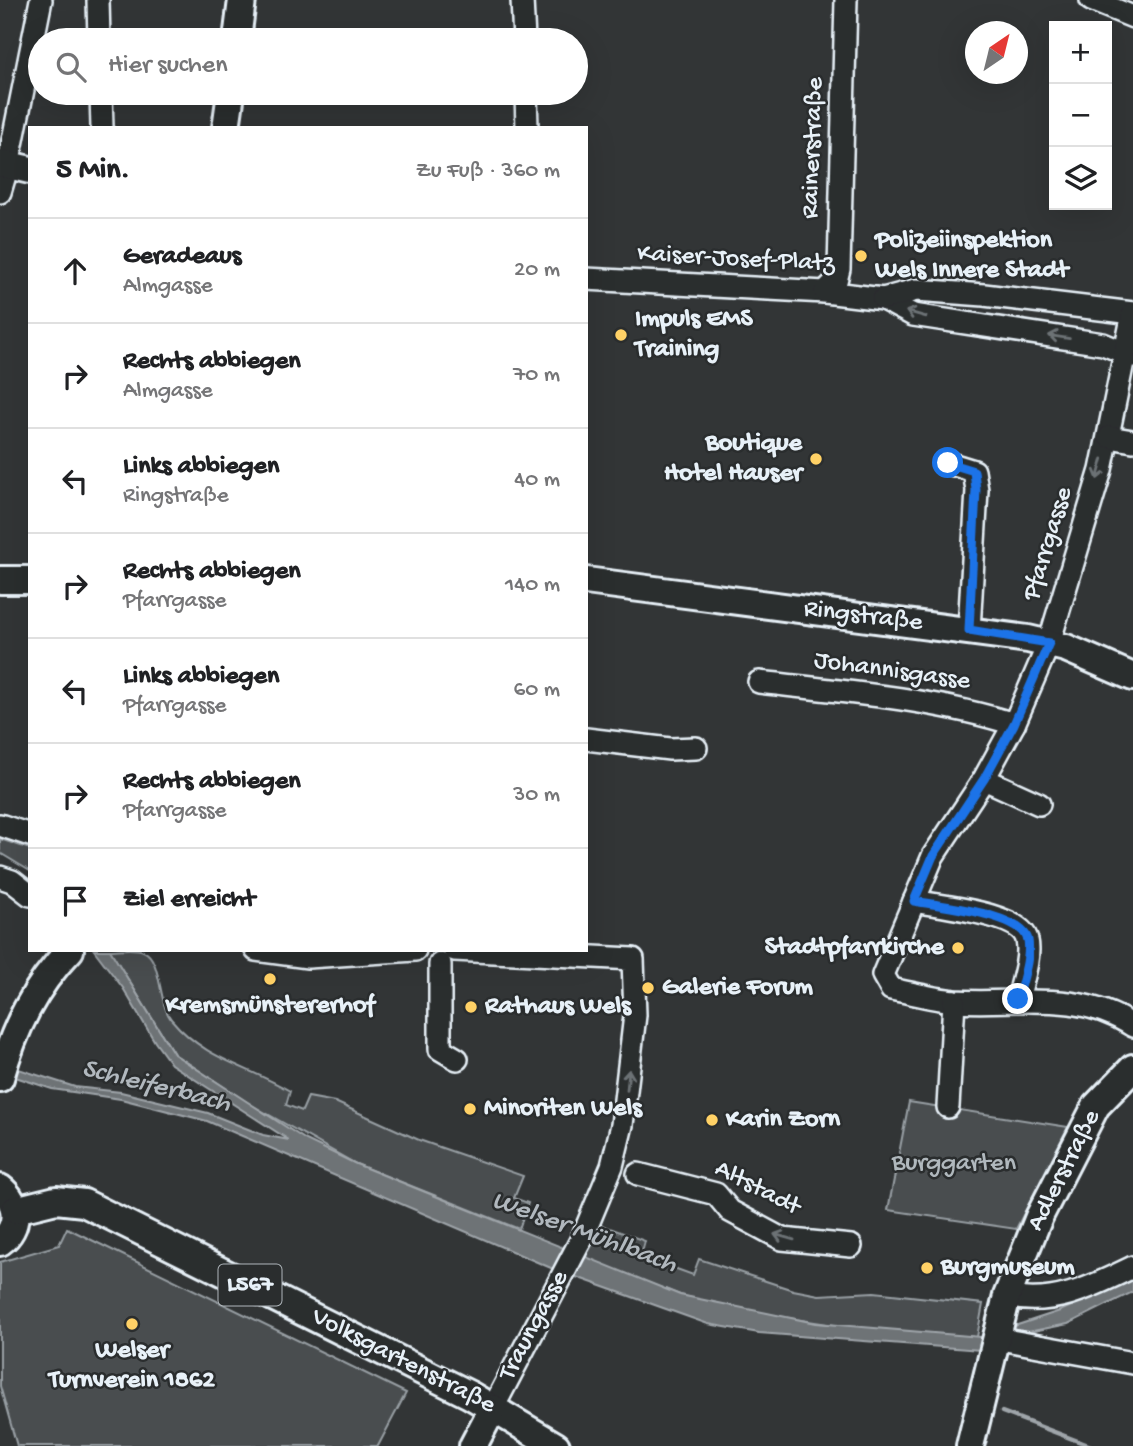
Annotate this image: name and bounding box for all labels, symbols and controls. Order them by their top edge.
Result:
north arrow [965,21,1028,84]
map controls [1049,21,1112,210]
button: + [1049,21,1112,84]
search box [28,28,588,105]
icon: search [52,48,90,86]
text: Hier suchen [108,51,228,82]
street label: Rainerstraße [796,76,832,219]
button: − [1049,84,1112,147]
button: layers [1049,147,1112,210]
text: 5 Min. [56,154,130,189]
text: Zu Fuß · 360 m [416,158,560,185]
place label: Polizeiinspektion Wels Innere Stadt [873,226,1070,287]
street label: Kaiser-Josef-Platz [636,239,837,281]
text: Geradeaus [123,242,241,273]
marker: Polizeiinspektion Wels Innere Stadt [853,248,869,264]
icon: ahead [56,252,94,290]
text: 20 m [514,257,560,284]
text: Almgasse [123,273,213,300]
place label: Impuls EMS Training [633,305,753,366]
one-way arrow [905,306,927,319]
marker: Impuls EMS Training [613,327,629,343]
one-way arrow [1048,330,1070,343]
text: Rechts abbiegen [123,347,301,378]
icon: right [56,357,94,395]
text: 70 m [513,362,560,389]
text: Almgasse [123,378,213,405]
place label: Boutique Hotel Hauser [664,429,805,490]
route start [932,447,963,478]
marker: Boutique Hotel Hauser [808,451,824,467]
text: Links abbiegen [123,452,279,483]
one-way arrow [1093,458,1106,480]
icon: left [56,462,94,500]
text: 40 m [514,467,560,494]
text: Ringstraße [123,483,229,510]
street label: Pfarrgasse [1017,483,1081,605]
text: Rechts abbiegen [123,557,301,588]
icon: right [56,567,94,605]
text: 140 m [505,572,560,599]
text: Pfarrgasse [123,588,226,615]
street label: Ringstraße [802,594,925,640]
street label: Johannisgasse [812,646,973,698]
text: Links abbiegen [123,662,279,693]
icon: left [56,672,94,710]
text: 60 m [514,677,560,704]
text: Pfarrgasse [123,693,226,720]
text: Rechts abbiegen [123,767,301,798]
icon: right [56,777,94,815]
text: 30 m [513,782,560,809]
text: Pfarrgasse [123,798,226,825]
icon: arrive [56,882,94,920]
text: Ziel erreicht [123,885,255,916]
place label: Stadtpfarrkirche [765,933,946,964]
marker: Stadtpfarrkirche [950,940,966,956]
marker: Kremsmünstererhof [262,971,278,987]
place label: Galerie Forum [662,973,814,1004]
marker: Galerie Forum [640,980,656,996]
route end [1002,983,1033,1014]
place label: Kremsmünstererhof [165,991,377,1022]
place label: Rathaus Wels [484,992,632,1023]
marker: Rathaus Wels [463,999,479,1015]
water label: Schleiferbach [78,1053,235,1122]
one-way arrow [622,1069,635,1091]
place label: Minoriten Wels [484,1094,643,1125]
marker: Minoriten Wels [462,1101,478,1117]
place label: Karin Zorn [725,1105,841,1136]
street label: Adlerstraße [1021,1105,1109,1237]
marker: Karin Zorn [704,1112,720,1128]
park label: Burggarten [891,1149,1017,1180]
street label: Altstadt [709,1154,807,1225]
water label: Welser Mühlbach [487,1184,682,1282]
one-way arrow [773,1230,795,1243]
place label: Burgmuseum [940,1253,1075,1284]
marker: Burgmuseum [919,1260,935,1276]
road number: L567 [218,1265,282,1306]
street label: Traungasse [492,1265,577,1388]
street label: Volksgartenstraße [305,1302,501,1422]
marker: Welser Turnverein 1862 [124,1316,140,1332]
place label: Welser Turnverein 1862 [47,1336,215,1397]

